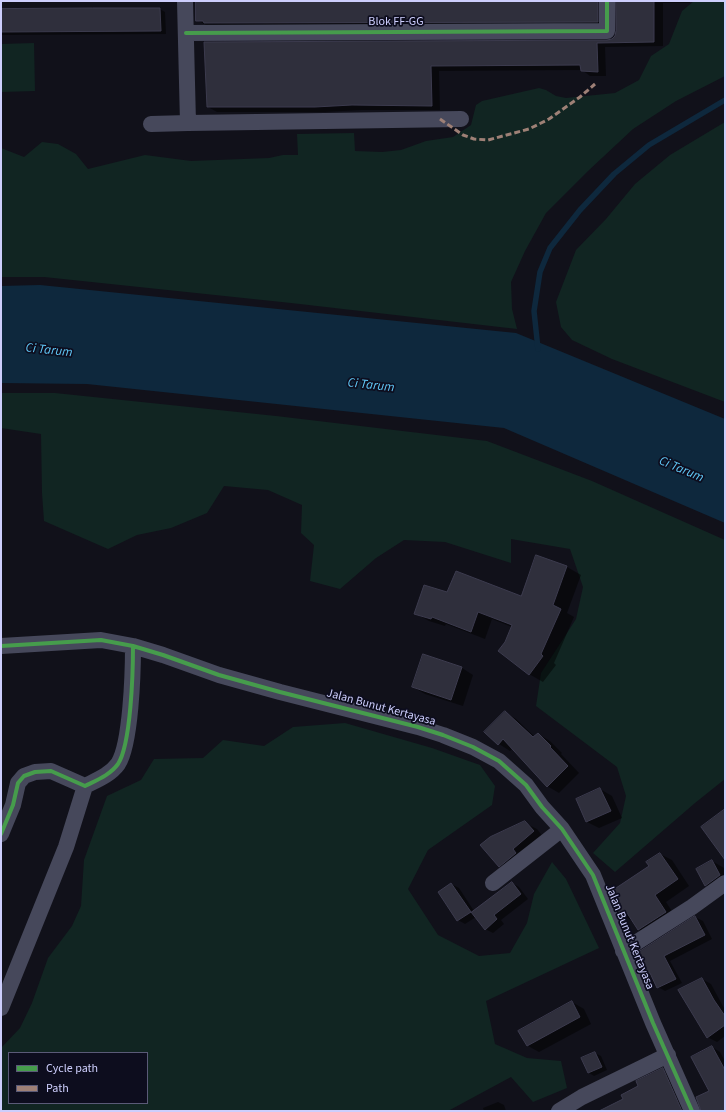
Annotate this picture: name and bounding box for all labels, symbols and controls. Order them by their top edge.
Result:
street label: Blok FF-GG [368,15,424,29]
water label: Ci Tarum [25,341,73,361]
water label: Ci Tarum [347,376,395,396]
water label: Ci Tarum [656,454,706,486]
street label: Jalan Bunut Kertayasa [325,687,437,729]
street label: Jalan Bunut Kertayasa [601,882,657,992]
legend [8,1052,148,1104]
text: Cycle path [46,1060,98,1077]
text: Path [46,1080,69,1097]

